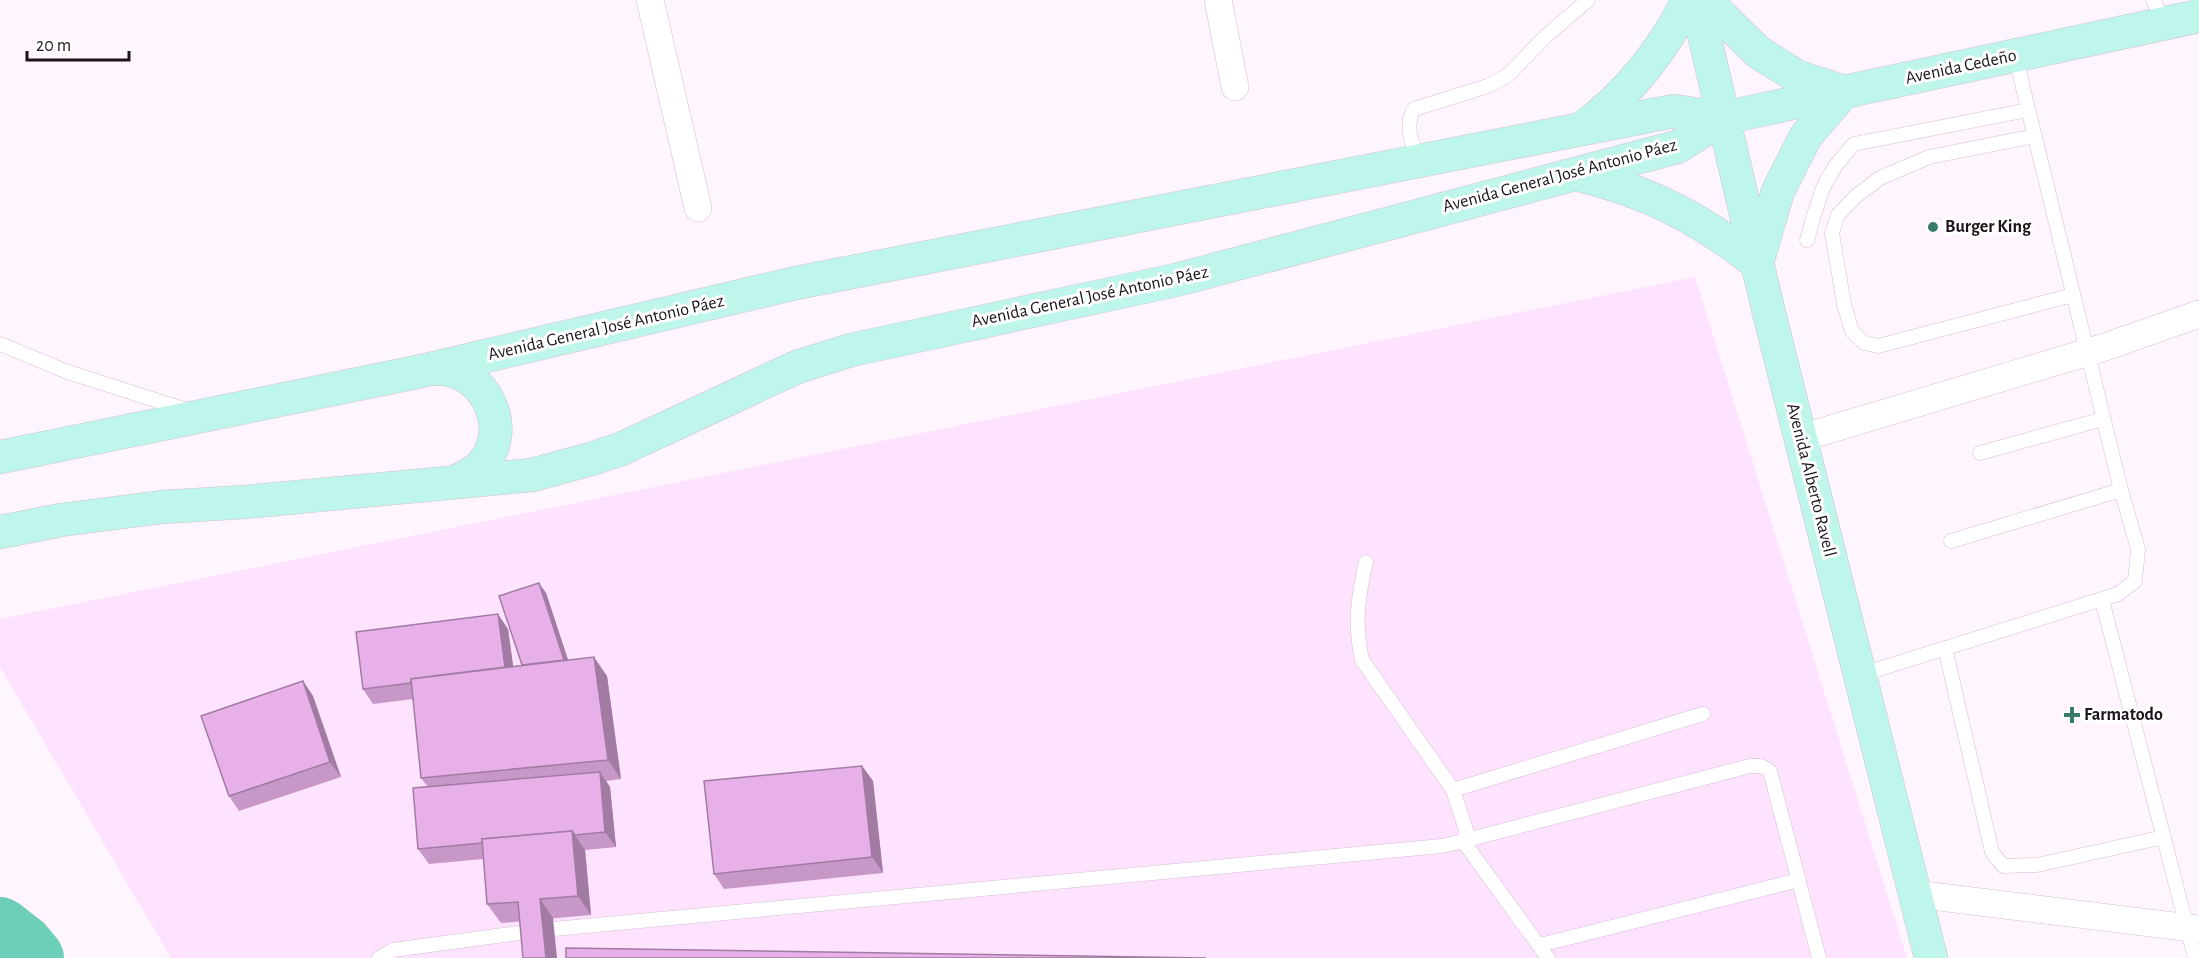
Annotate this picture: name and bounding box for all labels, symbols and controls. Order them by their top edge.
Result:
scale bar [27,24,129,62]
text: 20 m [36,37,71,55]
street label: Avenida Cedeño [1904,46,2018,88]
street label: Avenida General José Antonio Páez [1441,136,1679,216]
place label: Burger King [1945,218,2032,236]
marker: Burger King [1926,220,1940,234]
street label: Avenida General José Antonio Páez [970,263,1210,331]
street label: Avenida General José Antonio Páez [486,292,726,364]
street label: Avenida Alberto Ravell [1783,401,1839,559]
place label: Farmatodo [2084,706,2163,724]
marker: Farmatodo [2065,708,2079,722]

